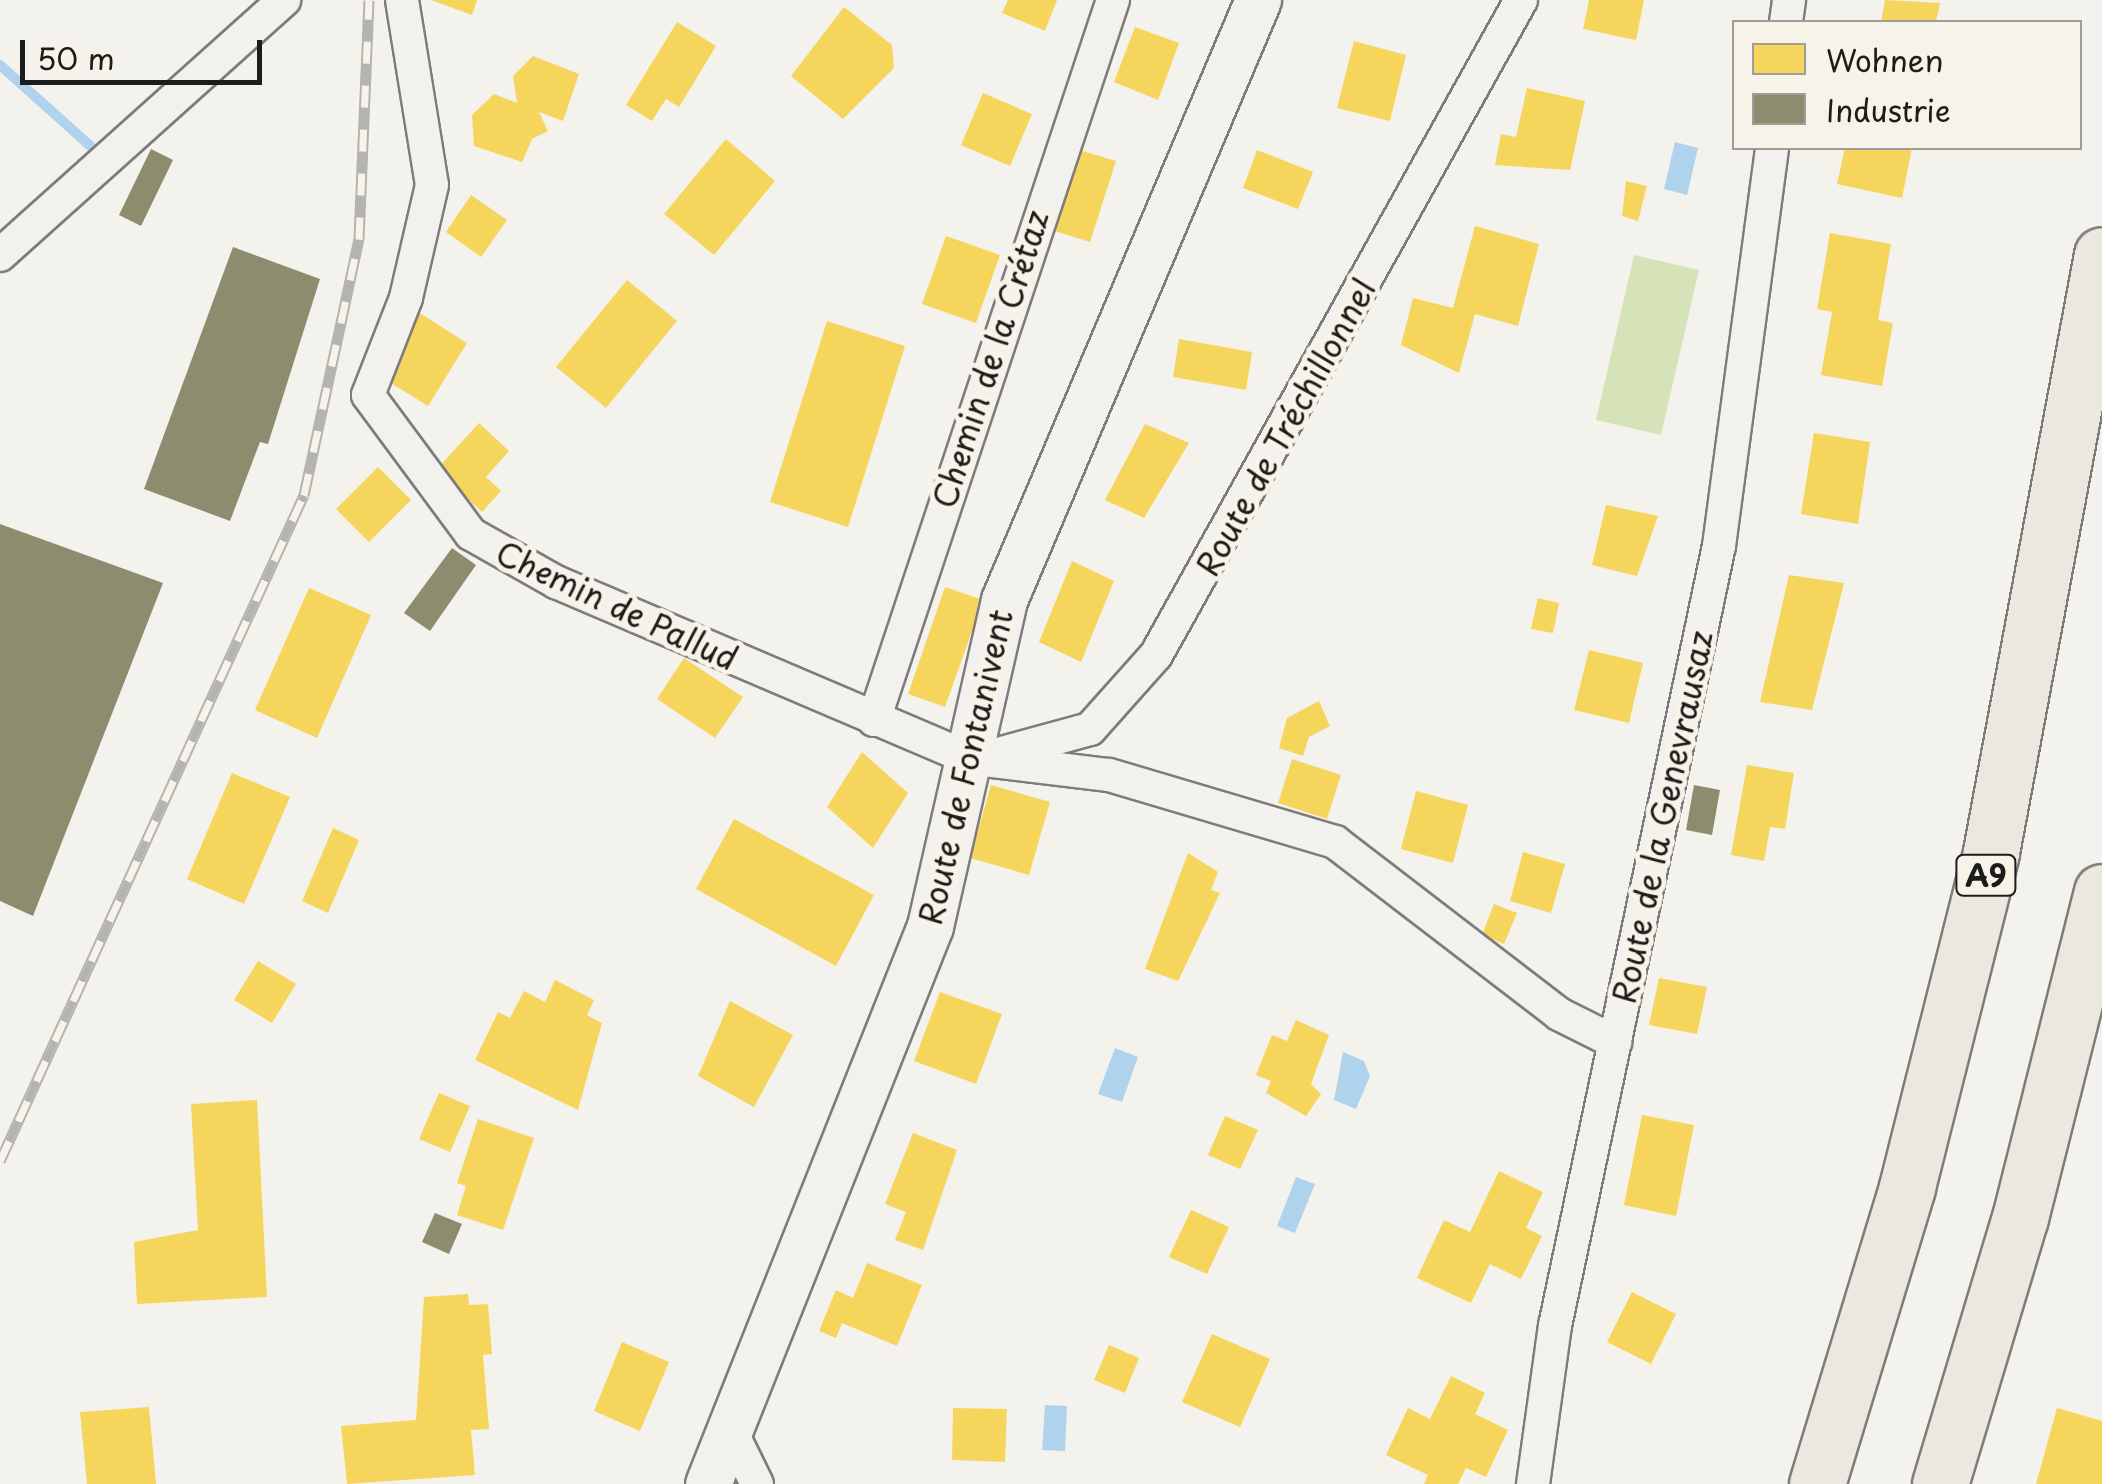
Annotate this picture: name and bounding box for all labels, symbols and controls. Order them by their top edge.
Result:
scale bar [25,20,268,82]
legend [1732,20,2082,150]
text: 50 m [37,35,115,80]
text: Wohnen [1826,37,1943,82]
text: Industrie [1826,87,1951,132]
street label: Chemin de la Crétaz [923,204,1057,514]
street label: Route de Tréchillonnel [1186,270,1384,584]
street label: Chemin de Pallud [489,532,745,678]
street label: Route de Fontanivent [910,605,1020,929]
street label: Route de la Genevrausaz [1604,626,1720,1008]
road number: A9 [1954,850,2018,900]

